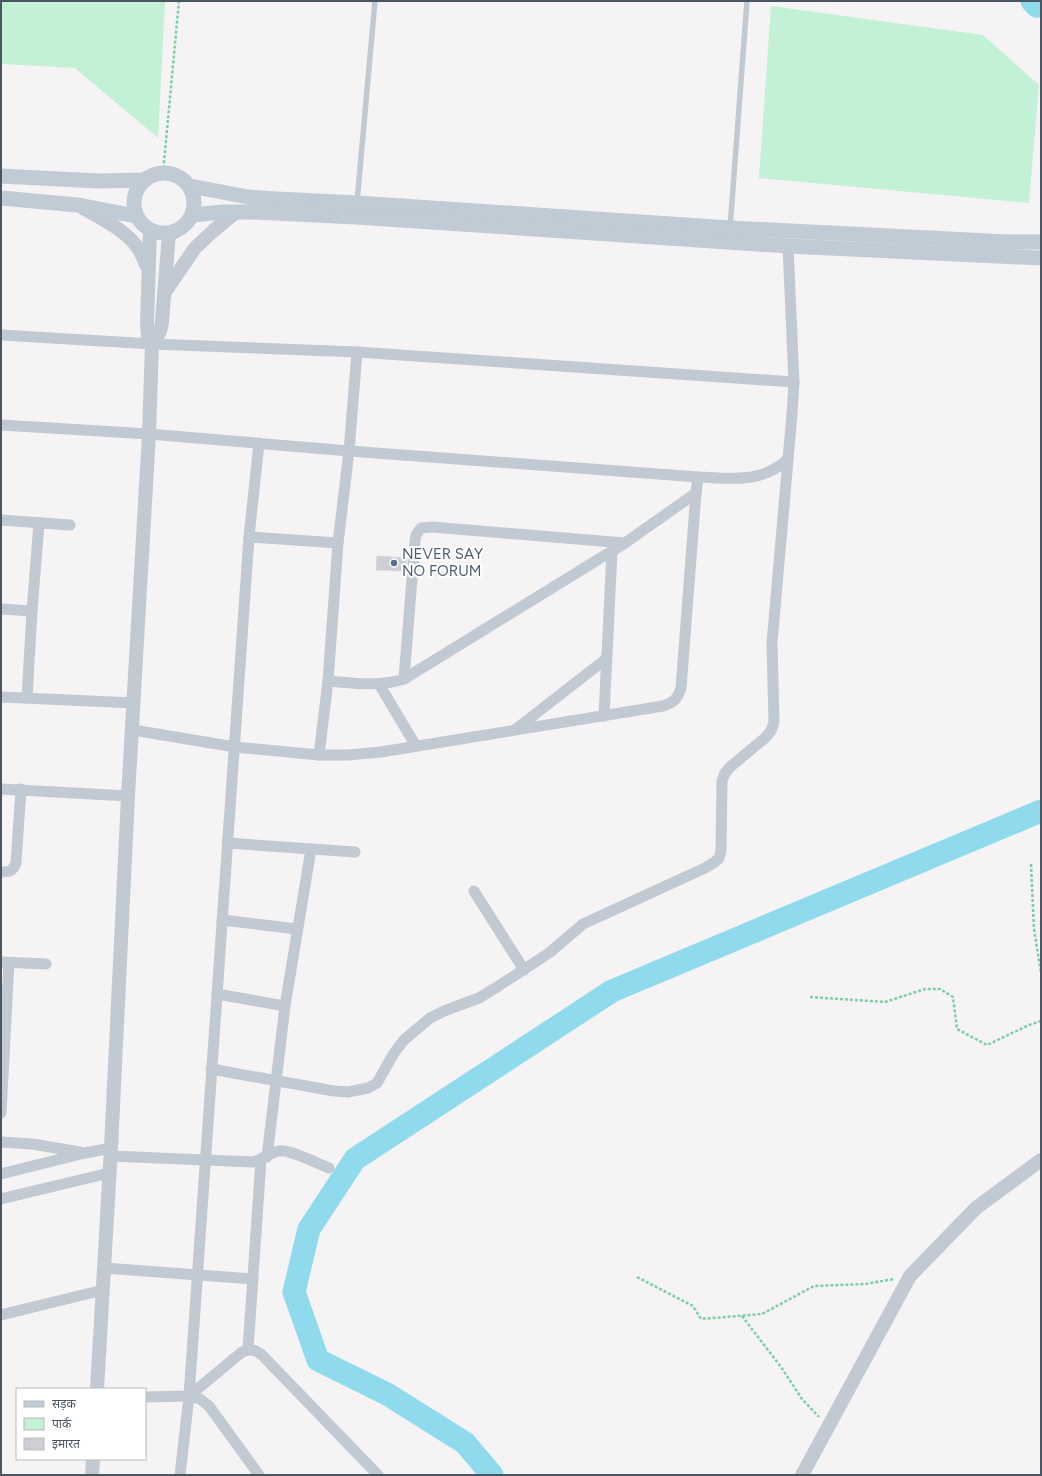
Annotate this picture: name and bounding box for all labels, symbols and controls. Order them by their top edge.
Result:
place label: NEVER SAY NO FORUM [402,545,483,580]
marker: NEVER SAY NO FORUM [389,558,399,568]
legend [16,1388,146,1460]
text: सड़क [52,1397,77,1411]
text: पार्क [52,1417,72,1431]
text: इमारत [52,1437,81,1451]

